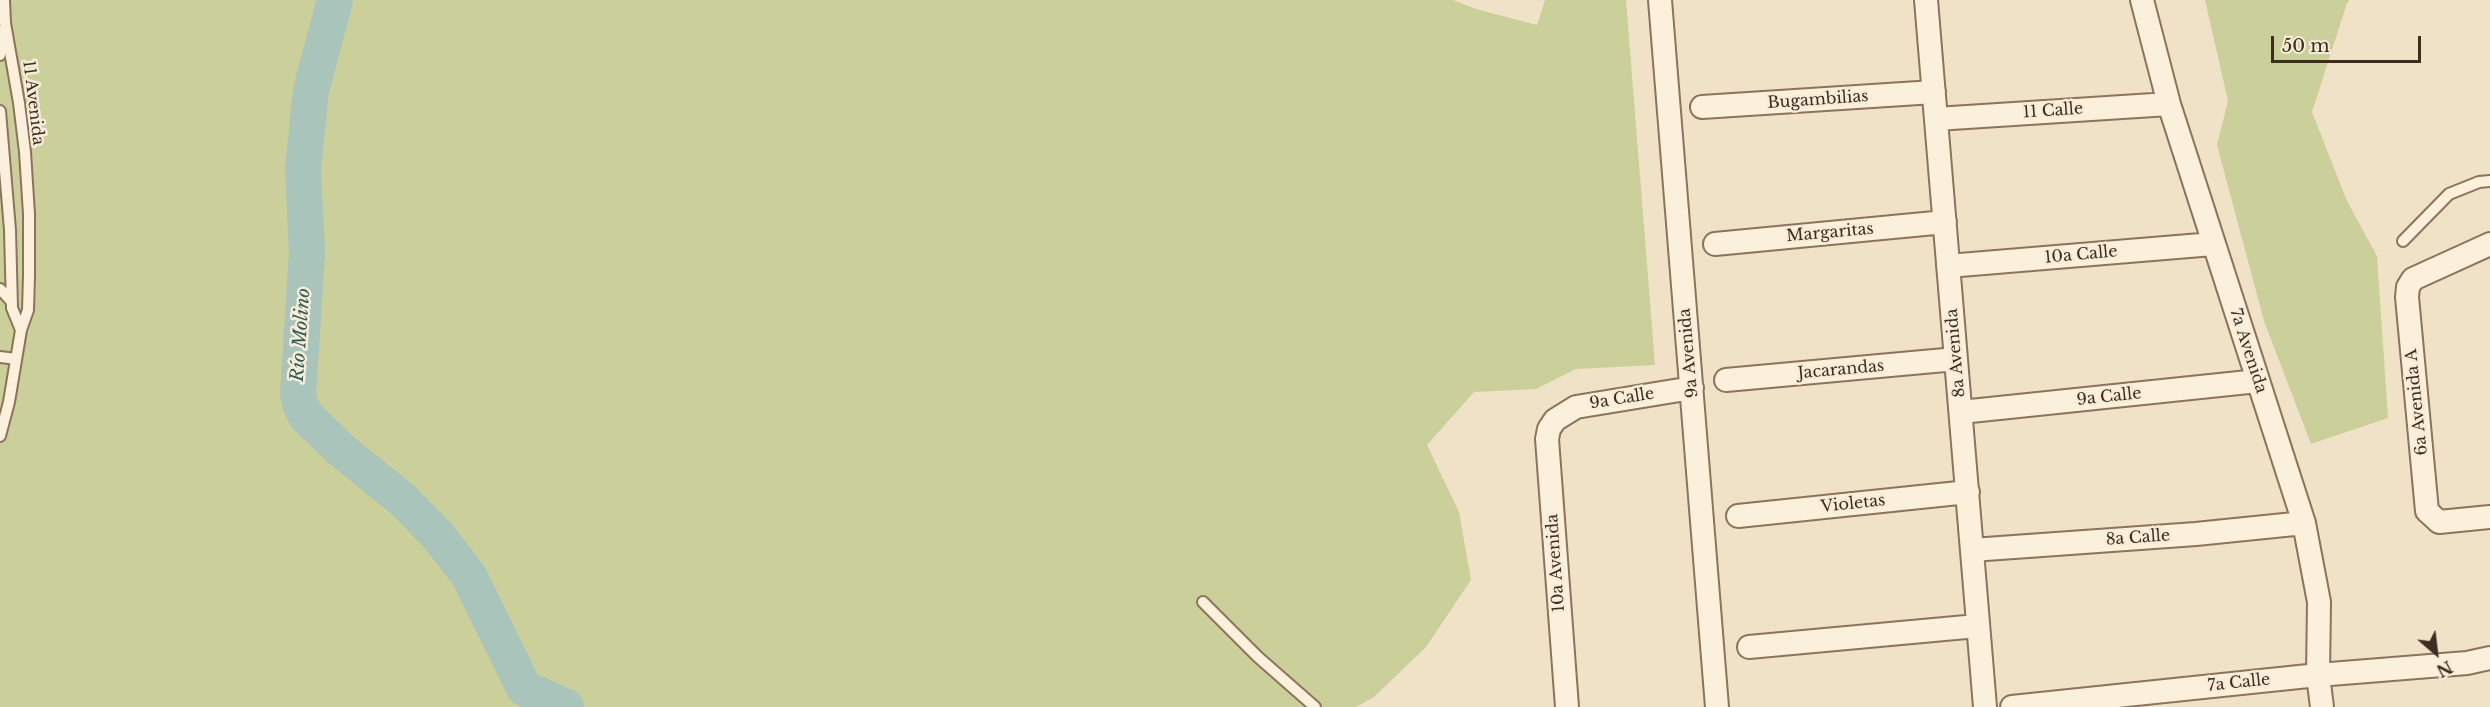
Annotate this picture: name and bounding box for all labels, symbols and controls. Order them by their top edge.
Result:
scale bar [2274,24,2424,62]
text: 50 m [2282,35,2330,57]
street label: 11 Avenida [18,60,48,146]
street label: Bugambilias [1767,87,1869,113]
street label: 11 Calle [2022,99,2084,123]
street label: Margaritas [1786,220,1874,246]
street label: 10a Calle [2044,242,2118,268]
water label: Río Molino [287,288,315,382]
street label: 7a Avenida [2225,306,2271,396]
street label: 9a Avenida [1676,307,1702,399]
street label: 8a Avenida [1943,308,1969,398]
street label: 6a Avenida A [2402,348,2432,456]
street label: Jacarandas [1797,357,1885,383]
street label: 9a Calle [1588,384,1656,414]
street label: 9a Calle [2076,384,2142,410]
street label: Violetas [1820,491,1886,517]
street label: 10a Avenida [1543,513,1569,613]
street label: 8a Calle [2105,526,2171,550]
north arrow [2406,623,2466,683]
text: N [2433,657,2456,681]
street label: 7a Calle [2207,670,2271,696]

